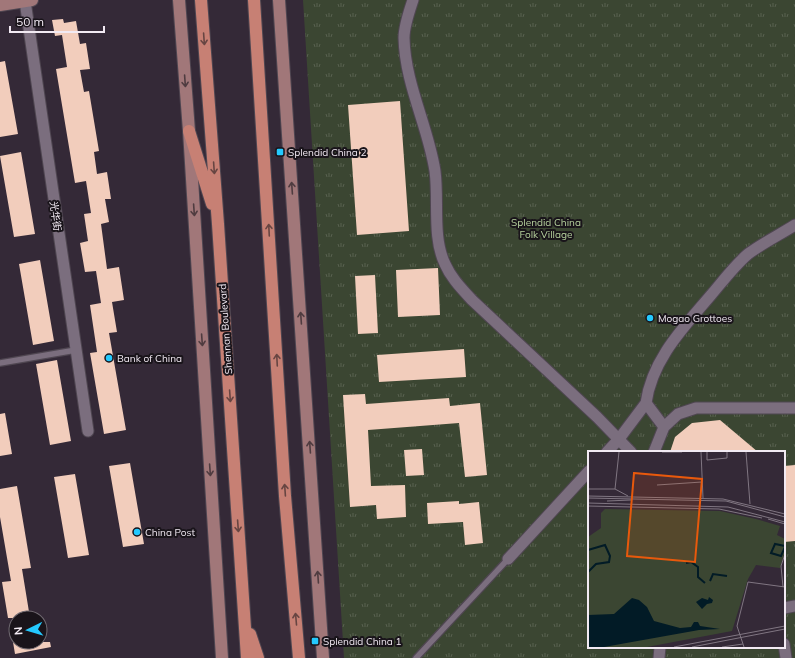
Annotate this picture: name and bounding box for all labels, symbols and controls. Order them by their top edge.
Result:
scale bar [10,8,104,34]
text: 50 m [16,14,44,29]
one-way arrow [200,32,207,45]
one-way arrow [181,74,188,87]
place label: Splendid China 2 [288,146,366,159]
marker: Splendid China 2 [275,147,285,157]
one-way arrow [210,162,217,175]
one-way arrow [289,182,296,195]
street label: 光华街 [47,200,64,232]
one-way arrow [190,204,197,217]
park label: Splendid China Folk Village [511,216,581,241]
one-way arrow [266,224,273,237]
street label: Shennan Boulevard [216,283,235,375]
one-way arrow [298,312,305,325]
place label: Mogao Grottoes [658,312,732,325]
marker: Mogao Grottoes [645,313,655,323]
one-way arrow [198,333,205,346]
place label: Bank of China [117,352,182,365]
marker: Bank of China [104,353,114,363]
one-way arrow [274,354,281,367]
one-way arrow [226,389,233,402]
one-way arrow [306,441,313,454]
inset map [588,451,785,648]
one-way arrow [207,463,214,476]
one-way arrow [281,484,289,497]
one-way arrow [235,519,242,532]
place label: China Post [145,526,195,539]
marker: China Post [132,527,142,537]
one-way arrow [314,571,321,584]
north arrow [8,610,48,650]
one-way arrow [292,613,299,626]
text: N [11,626,25,636]
place label: Splendid China 1 [323,635,401,648]
marker: Splendid China 1 [310,636,320,646]

